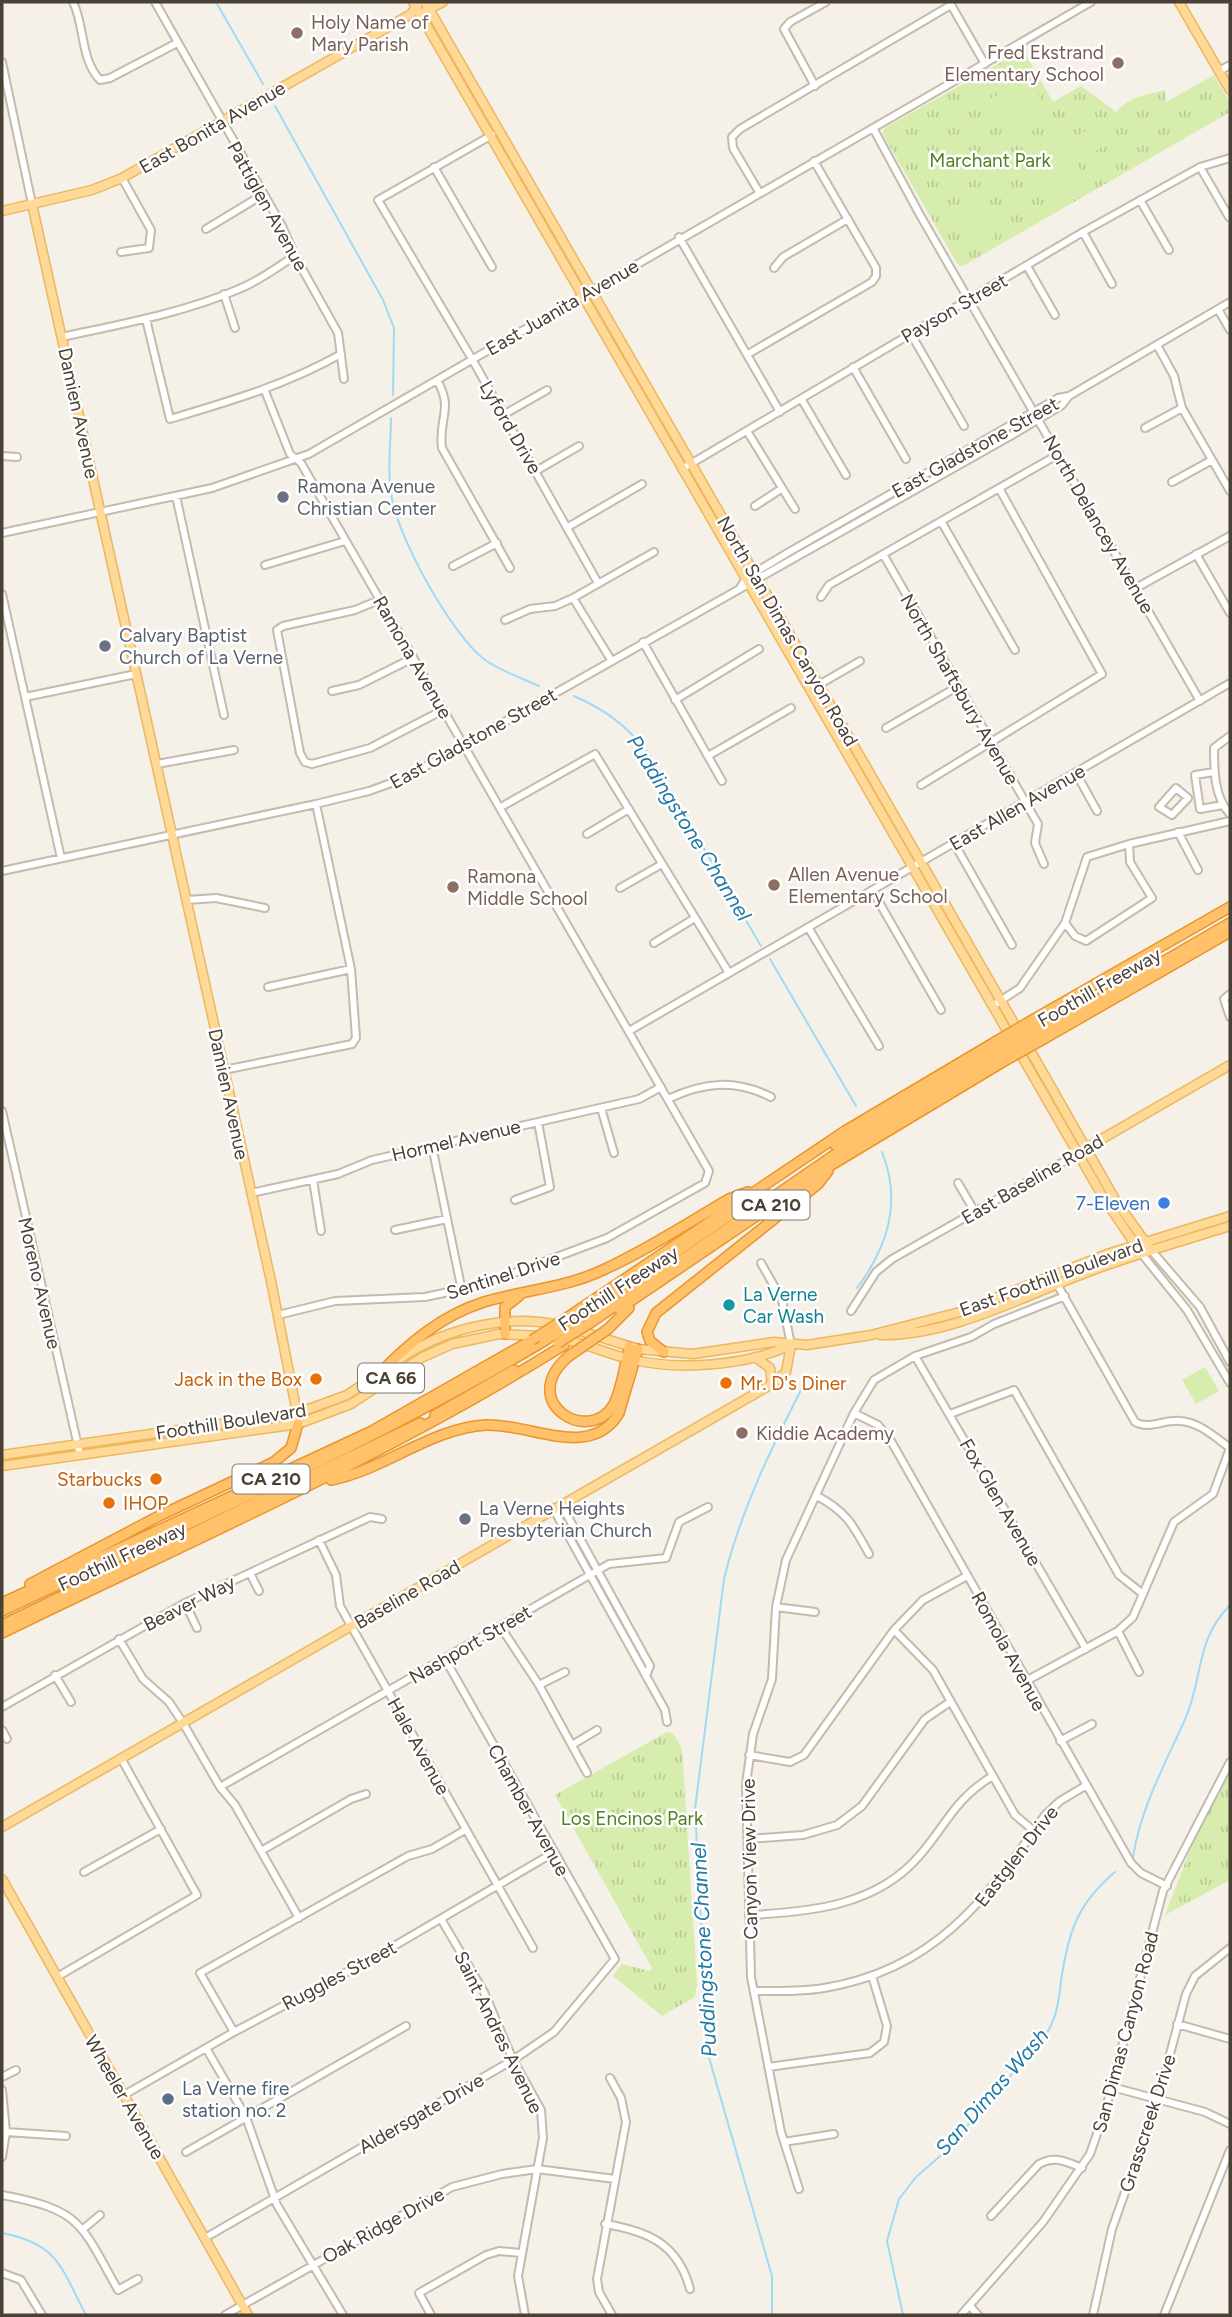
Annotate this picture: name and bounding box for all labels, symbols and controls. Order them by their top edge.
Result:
place label: Holy Name of Mary Parish [311,11,429,56]
marker: Holy Name of Mary Parish [289,25,305,41]
place label: Fred Ekstrand Elementary School [944,41,1104,86]
marker: Fred Ekstrand Elementary School [1110,55,1126,71]
street label: East Bonita Avenue [135,76,289,179]
street label: Pattiglen Avenue [222,137,313,275]
park label: Marchant Park [929,149,1051,172]
street label: East Juanita Avenue [482,254,643,361]
street label: Payson Street [897,269,1011,348]
street label: Damien Avenue [53,346,104,481]
street label: Lyford Drive [475,376,547,478]
street label: East Gladstone Street [888,392,1063,503]
street label: North Delancey Avenue [1038,431,1159,617]
place label: Ramona Avenue Christian Center [297,475,437,520]
marker: Ramona Avenue Christian Center [275,489,291,505]
street label: North San Dimas Canyon Road [712,512,863,750]
street label: North Shaftsbury Avenue [895,590,1024,789]
street label: Ramona Avenue [368,592,457,723]
place label: Calvary Baptist Church of La Verne [119,624,283,669]
marker: Calvary Baptist Church of La Verne [97,638,113,654]
street label: East Gladstone Street [386,683,561,794]
water label: Puddingstone Channel [622,730,757,926]
street label: East Allen Avenue [945,759,1089,856]
place label: Allen Avenue Elementary School [788,863,948,908]
place label: Ramona Middle School [467,865,588,910]
marker: Allen Avenue Elementary School [766,877,782,893]
marker: Ramona Middle School [445,879,461,895]
street label: Foothill Freeway [1033,943,1165,1032]
street label: Damien Avenue [203,1027,254,1162]
street label: Hormel Avenue [390,1115,523,1166]
street label: East Baseline Road [957,1129,1107,1229]
road number: CA 210 [732,1190,810,1220]
place label: 7-Eleven [1076,1192,1150,1215]
marker: 7-Eleven [1156,1195,1172,1211]
street label: Moreno Avenue [13,1215,66,1351]
street label: East Foothill Boulevard [956,1234,1146,1321]
street label: Foothill Freeway [554,1241,683,1336]
street label: Sentinel Drive [443,1246,563,1305]
place label: La Verne Car Wash [743,1283,824,1328]
marker: La Verne Car Wash [721,1297,737,1313]
road number: CA 66 [358,1364,424,1392]
place label: Jack in the Box [174,1368,302,1391]
marker: Jack in the Box [308,1371,324,1387]
place label: Mr. D's Diner [740,1372,847,1395]
marker: Mr. D's Diner [718,1375,734,1391]
street label: Foothill Boulevard [154,1398,308,1445]
place label: Kiddie Academy [756,1422,894,1445]
marker: Kiddie Academy [734,1425,750,1441]
street label: Fox Glen Avenue [955,1434,1046,1570]
road number: CA 210 [232,1464,310,1494]
place label: Starbucks [57,1468,142,1491]
marker: Starbucks [148,1471,164,1487]
place label: IHOP [123,1492,168,1515]
marker: IHOP [101,1495,117,1511]
place label: La Verne Heights Presbyterian Church [479,1497,652,1542]
marker: La Verne Heights Presbyterian Church [457,1511,473,1527]
street label: Foothill Freeway [54,1517,190,1596]
street label: Baseline Road [350,1555,464,1634]
street label: Beaver Way [140,1571,239,1636]
street label: Romola Avenue [966,1588,1051,1715]
street label: Nashport Street [405,1600,536,1689]
street label: Hale Avenue [382,1694,455,1799]
street label: Chamber Avenue [483,1740,574,1880]
street label: Canyon View Drive [737,1778,762,1940]
street label: Eastglen Drive [970,1801,1063,1911]
park label: Los Encinos Park [561,1807,704,1830]
water label: Puddingstone Channel [685,1842,722,2058]
street label: San Dimas Canyon Road [1088,1929,1163,2135]
street label: Ruggles Street [278,1936,400,2015]
street label: Saint Andres Avenue [449,1947,548,2117]
water label: San Dimas Wash [930,2023,1054,2160]
street label: Wheeler Avenue [80,2031,169,2163]
street label: Grasscreek Drive [1114,2051,1181,2195]
street label: Aldersgate Drive [355,2068,488,2159]
place label: La Verne fire station no. 2 [182,2077,289,2122]
marker: La Verne fire station no. 2 [160,2091,176,2107]
street label: Oak Ridge Drive [318,2182,448,2268]

